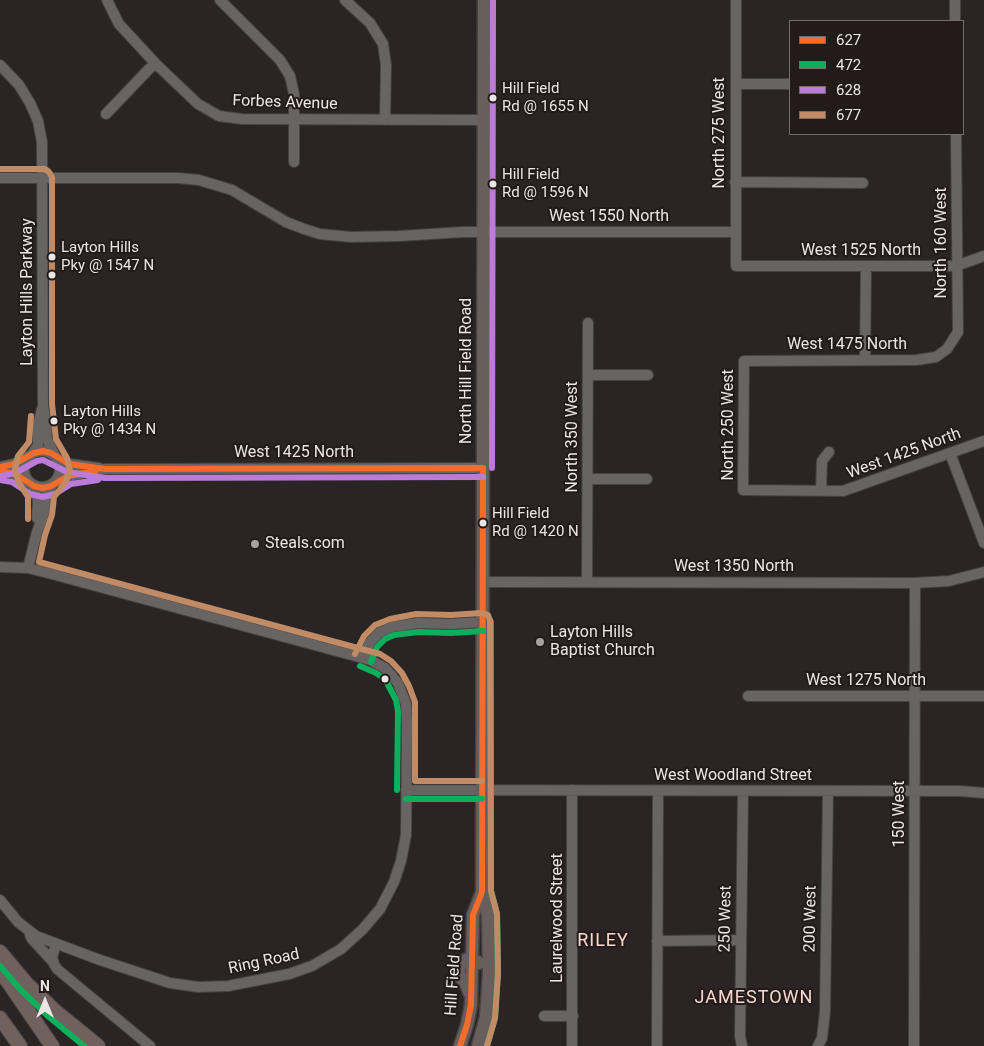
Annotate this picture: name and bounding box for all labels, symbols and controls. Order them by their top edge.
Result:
legend [789,20,964,135]
text: 627 [836,31,861,49]
text: 472 [836,56,861,74]
street label: North 275 West [710,77,730,189]
place label: Hill Field Rd @ 1655 N [502,80,589,115]
text: 628 [836,81,861,99]
street label: Forbes Avenue [232,92,338,114]
marker: Hill Field Rd @ 1655 N [488,93,498,103]
text: 677 [836,106,861,124]
place label: Hill Field Rd @ 1596 N [502,166,589,201]
marker: Hill Field Rd @ 1596 N [488,179,498,189]
street label: North 160 West [932,187,952,299]
street label: West 1550 North [549,207,669,227]
street label: Layton Hills Parkway [18,218,38,366]
place label: Layton Hills Pky @ 1547 N [61,239,154,274]
street label: West 1525 North [801,241,921,261]
marker: Layton Hills Pky @ 1547 N [47,252,57,262]
unlabelled marker [47,270,57,280]
street label: North Hill Field Road [457,298,477,444]
street label: West 1475 North [787,335,907,355]
street label: North 250 West [719,369,739,481]
street label: North 350 West [563,381,583,493]
place label: Layton Hills Pky @ 1434 N [63,403,156,438]
marker: Layton Hills Pky @ 1434 N [49,416,59,426]
street label: West 1425 North [844,424,964,484]
street label: West 1425 North [234,443,354,463]
place label: Hill Field Rd @ 1420 N [492,505,579,540]
marker: Hill Field Rd @ 1420 N [478,518,488,528]
place label: Steals.com [265,534,345,554]
marker: Steals.com [249,538,261,550]
street label: West 1350 North [674,557,794,577]
place label: Layton Hills Baptist Church [550,623,655,661]
marker: Layton Hills Baptist Church [534,636,546,648]
street label: West 1275 North [806,671,926,691]
unlabelled marker [380,674,390,684]
street label: West Woodland Street [654,766,812,786]
street label: 150 West [890,781,910,847]
street label: Laurelwood Street [548,853,568,983]
street label: 250 West [716,885,736,953]
street label: 200 West [801,885,821,953]
street label: Hill Field Road [442,914,468,1016]
district label: RILEY [577,930,629,952]
street label: Ring Road [227,945,301,979]
north arrow [20,976,70,1026]
text: N [40,978,50,994]
district label: JAMESTOWN [693,987,815,1009]

